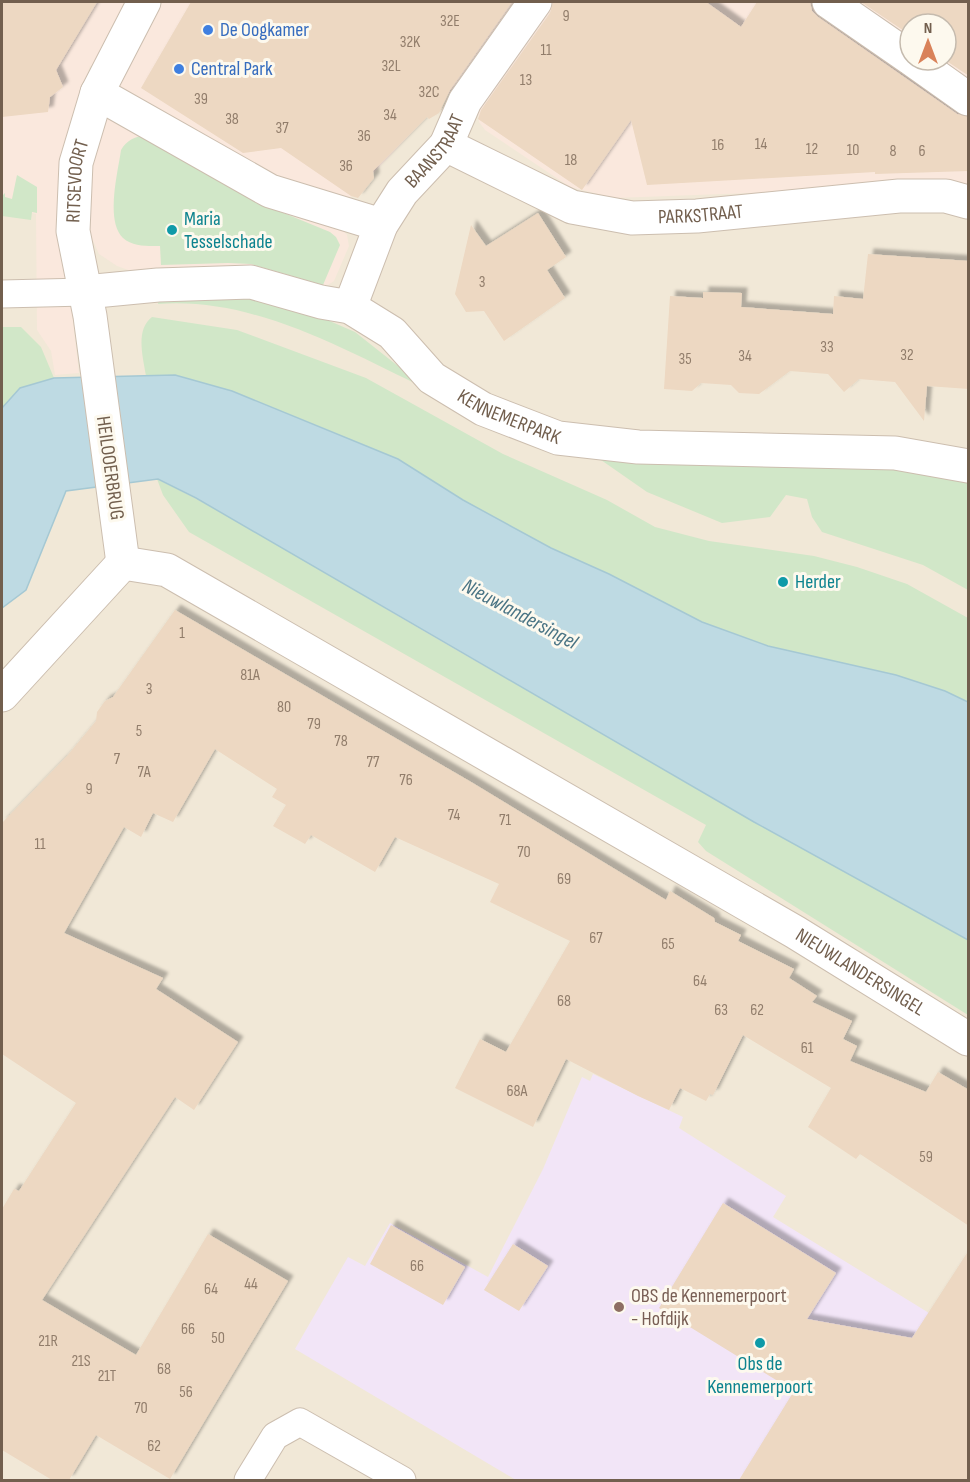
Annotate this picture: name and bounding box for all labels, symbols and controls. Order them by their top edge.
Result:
house number: 9 [562,7,570,26]
house number: 32E [440,12,460,31]
north arrow [898,12,958,72]
place label: De Oogkamer [220,18,309,42]
text: N [924,19,932,38]
marker: De Oogkamer [201,23,215,37]
house number: 32K [400,33,421,52]
house number: 11 [540,41,552,60]
place label: Central Park [191,57,273,81]
house number: 32L [381,57,401,76]
marker: Central Park [172,62,186,76]
house number: 13 [520,71,532,90]
house number: 32C [418,83,440,102]
house number: 39 [194,90,208,109]
house number: 34 [383,106,397,125]
house number: 38 [225,110,239,129]
street label: BAANSTRAAT [400,111,470,193]
house number: 37 [275,119,289,138]
house number: 36 [357,127,371,146]
house number: 14 [755,135,767,154]
house number: 16 [712,136,724,155]
street label: RITSEVOORT [61,137,94,223]
house number: 12 [806,140,818,159]
house number: 10 [847,141,859,160]
house number: 8 [889,142,897,161]
house number: 6 [918,142,926,161]
house number: 18 [565,151,577,170]
house number: 36 [339,157,353,176]
street label: PARKSTRAAT [658,200,744,229]
place label: Maria Tesselschade [184,207,273,254]
marker: Maria Tesselschade [165,223,179,237]
house number: 3 [479,273,485,292]
house number: 33 [820,338,834,357]
house number: 32 [900,346,914,365]
house number: 34 [738,347,752,366]
house number: 35 [678,350,692,369]
street label: KENNEMERPARK [453,384,564,450]
street label: HEILOOERBRUG [91,415,129,521]
place label: Herder [795,570,841,594]
water label: Nieuwlandersingel [458,573,583,655]
marker: Herder [776,575,790,589]
house number: 1 [179,624,185,643]
house number: 81A [240,666,260,685]
house number: 3 [146,680,152,699]
house number: 80 [277,698,291,717]
house number: 79 [307,715,321,734]
house number: 5 [136,722,142,741]
house number: 78 [334,732,348,751]
house number: 7 [114,750,121,769]
house number: 77 [367,753,380,772]
house number: 7A [138,763,151,782]
house number: 76 [399,771,413,790]
house number: 9 [85,780,93,799]
house number: 74 [448,806,460,825]
house number: 71 [499,811,511,830]
house number: 11 [34,835,46,854]
house number: 70 [517,843,531,862]
house number: 69 [557,870,571,889]
street label: NIEUWLANDERSINGEL [791,923,930,1022]
house number: 67 [589,929,603,948]
house number: 65 [661,935,675,954]
house number: 64 [693,972,707,991]
house number: 68 [557,992,571,1011]
house number: 63 [714,1001,728,1020]
house number: 62 [750,1001,764,1020]
house number: 61 [801,1039,814,1058]
house number: 68A [507,1082,528,1101]
house number: 59 [919,1148,933,1167]
house number: 66 [410,1257,424,1276]
house number: 44 [244,1275,258,1294]
house number: 64 [204,1280,218,1299]
place label: OBS de Kennemerpoort - Hofdijk [631,1284,787,1331]
marker: OBS de Kennemerpoort - Hofdijk [612,1300,626,1314]
house number: 66 [181,1320,195,1339]
house number: 50 [211,1329,225,1348]
house number: 21R [38,1332,58,1351]
marker: Obs de Kennemerpoort [753,1336,767,1350]
house number: 21S [71,1352,91,1371]
place label: Obs de Kennemerpoort [707,1352,813,1399]
house number: 68 [157,1360,171,1379]
house number: 21T [98,1367,117,1386]
house number: 56 [179,1383,193,1402]
house number: 70 [134,1399,148,1418]
house number: 62 [147,1437,161,1456]

